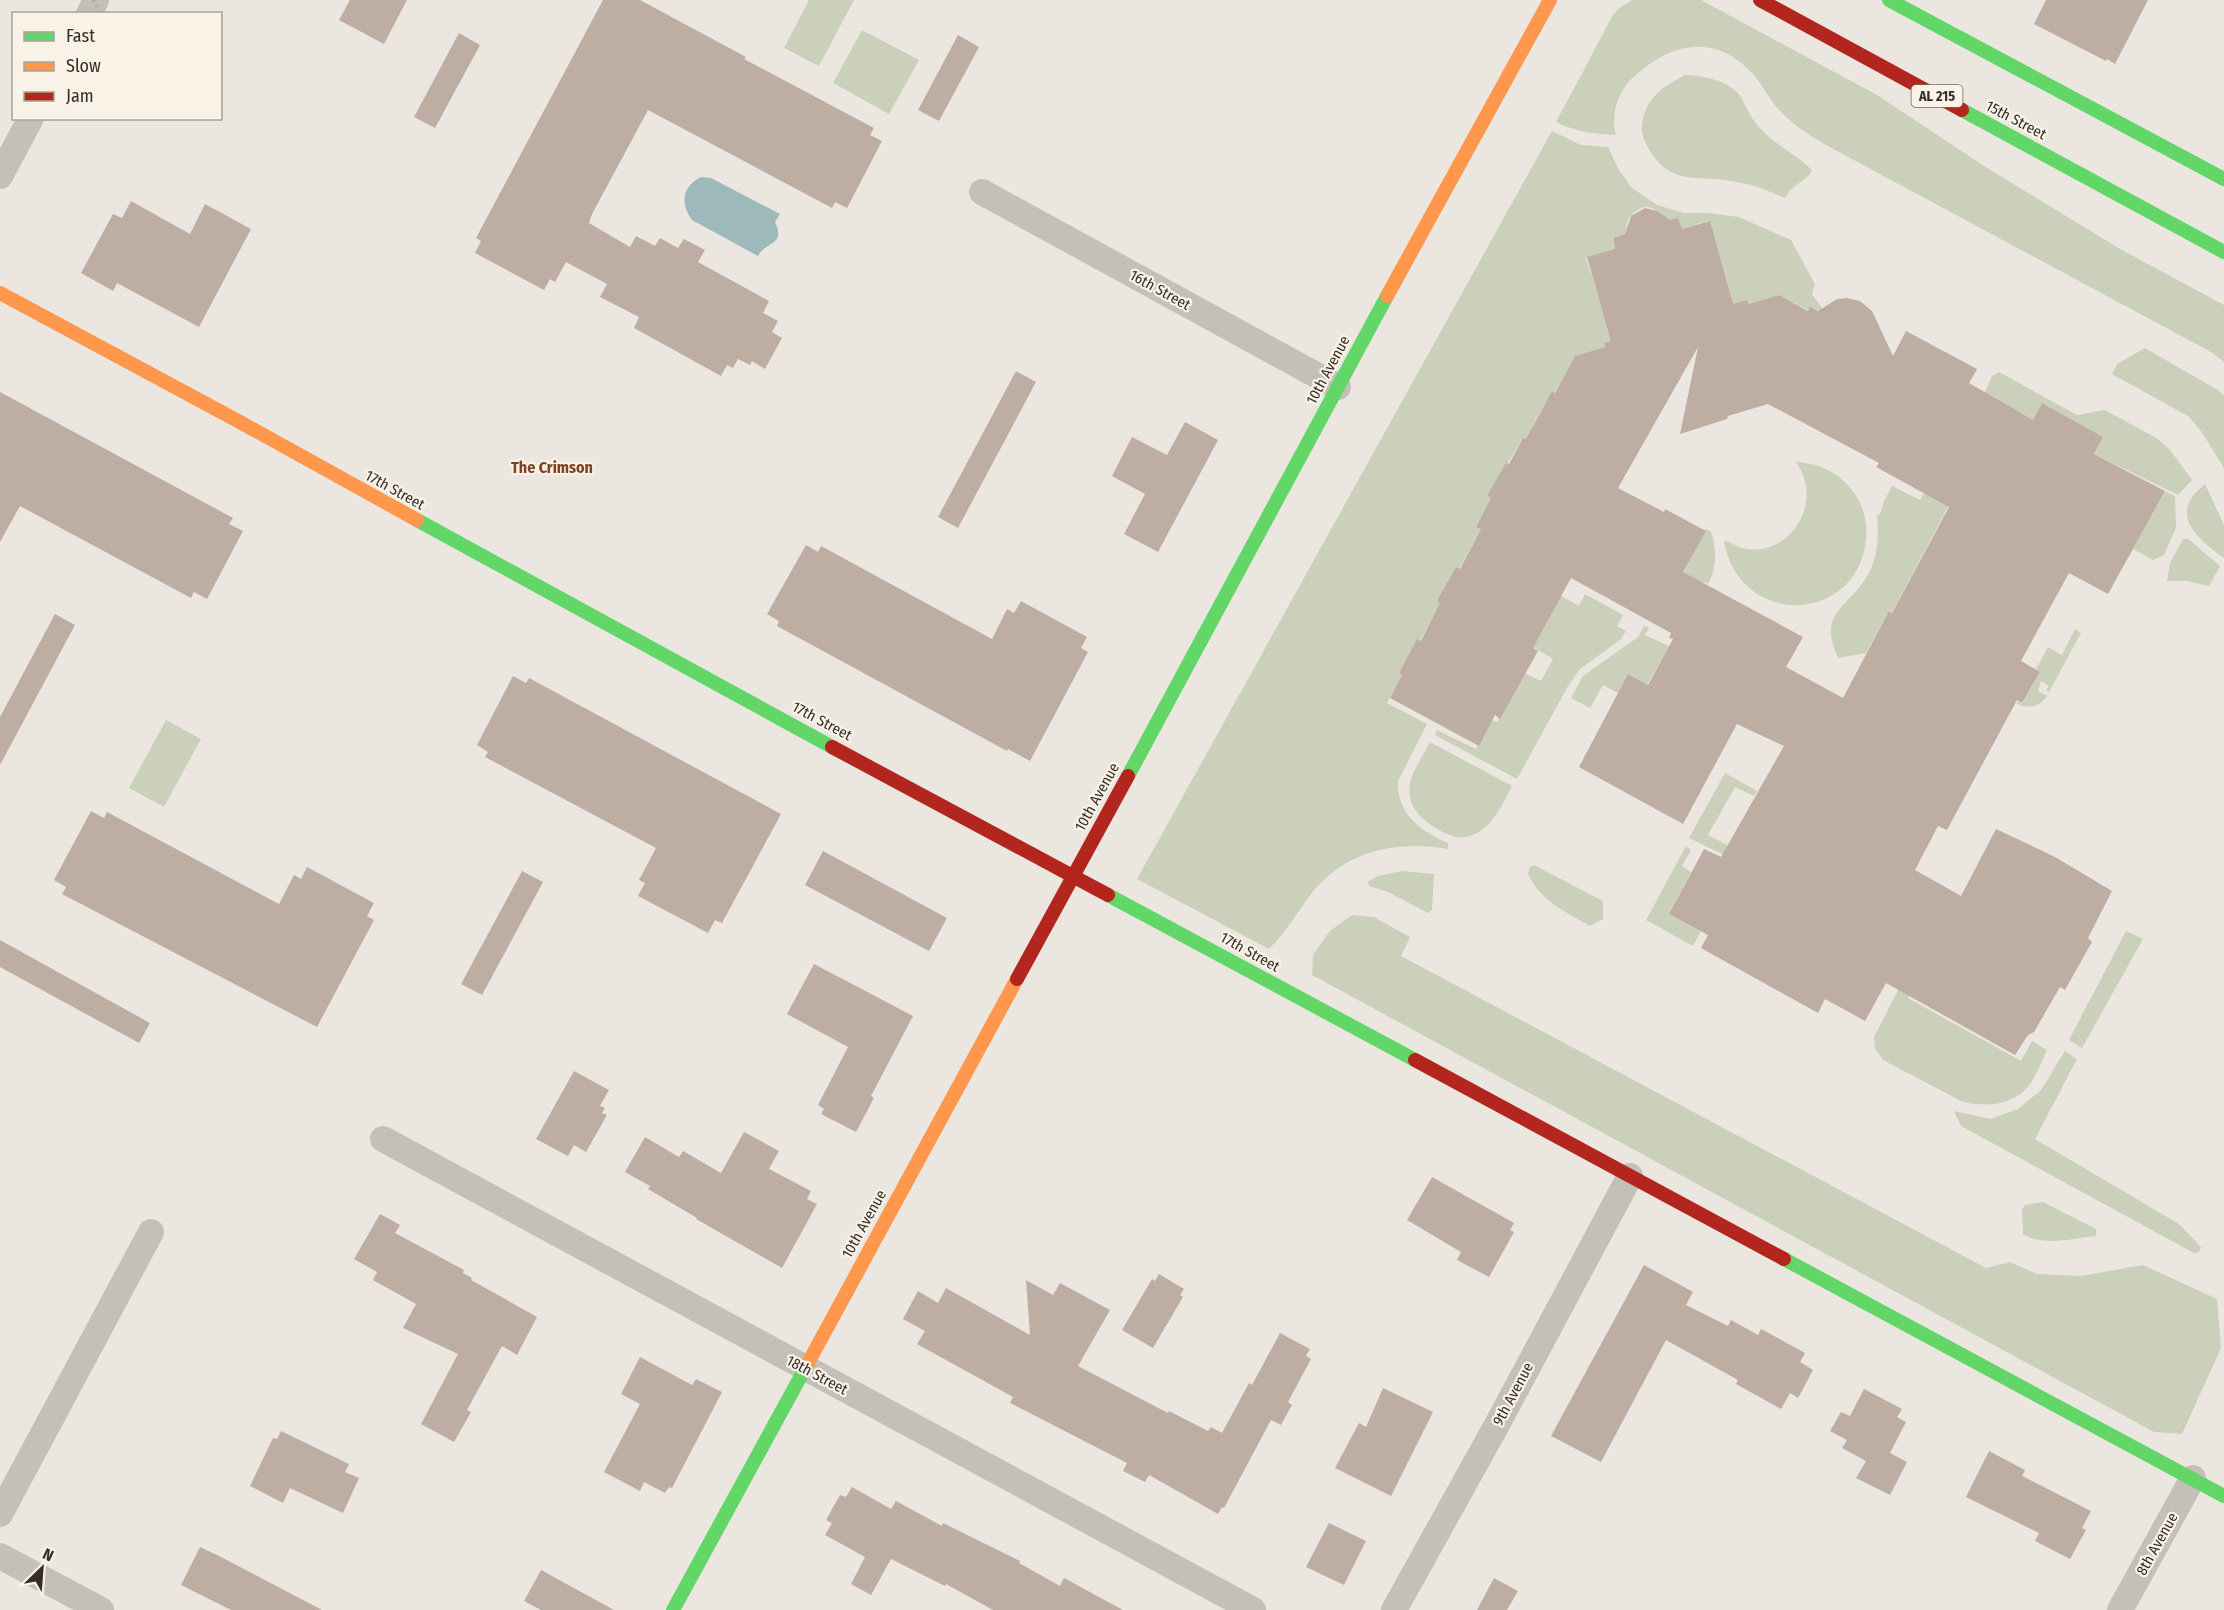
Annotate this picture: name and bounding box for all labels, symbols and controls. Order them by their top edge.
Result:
legend [12,12,222,120]
text: Fast [66,25,95,47]
text: Slow [66,55,101,77]
text: Jam [66,85,94,107]
road number: AL 215 [1912,85,1962,107]
street label: 15th Street [1983,97,2049,143]
street label: 16th Street [1127,266,1194,314]
street label: 10th Avenue [1302,333,1354,407]
district label: The Crimson [511,458,593,477]
street label: 17th Street [362,466,428,514]
street label: 17th Street [789,698,855,744]
street label: 10th Avenue [1071,760,1123,834]
street label: 17th Street [1217,928,1283,976]
street label: 10th Avenue [838,1187,890,1261]
street label: 18th Street [783,1351,851,1399]
street label: 9th Avenue [1489,1359,1537,1429]
street label: 8th Avenue [2132,1509,2182,1579]
north arrow [12,1538,72,1598]
text: N [40,1544,56,1565]

